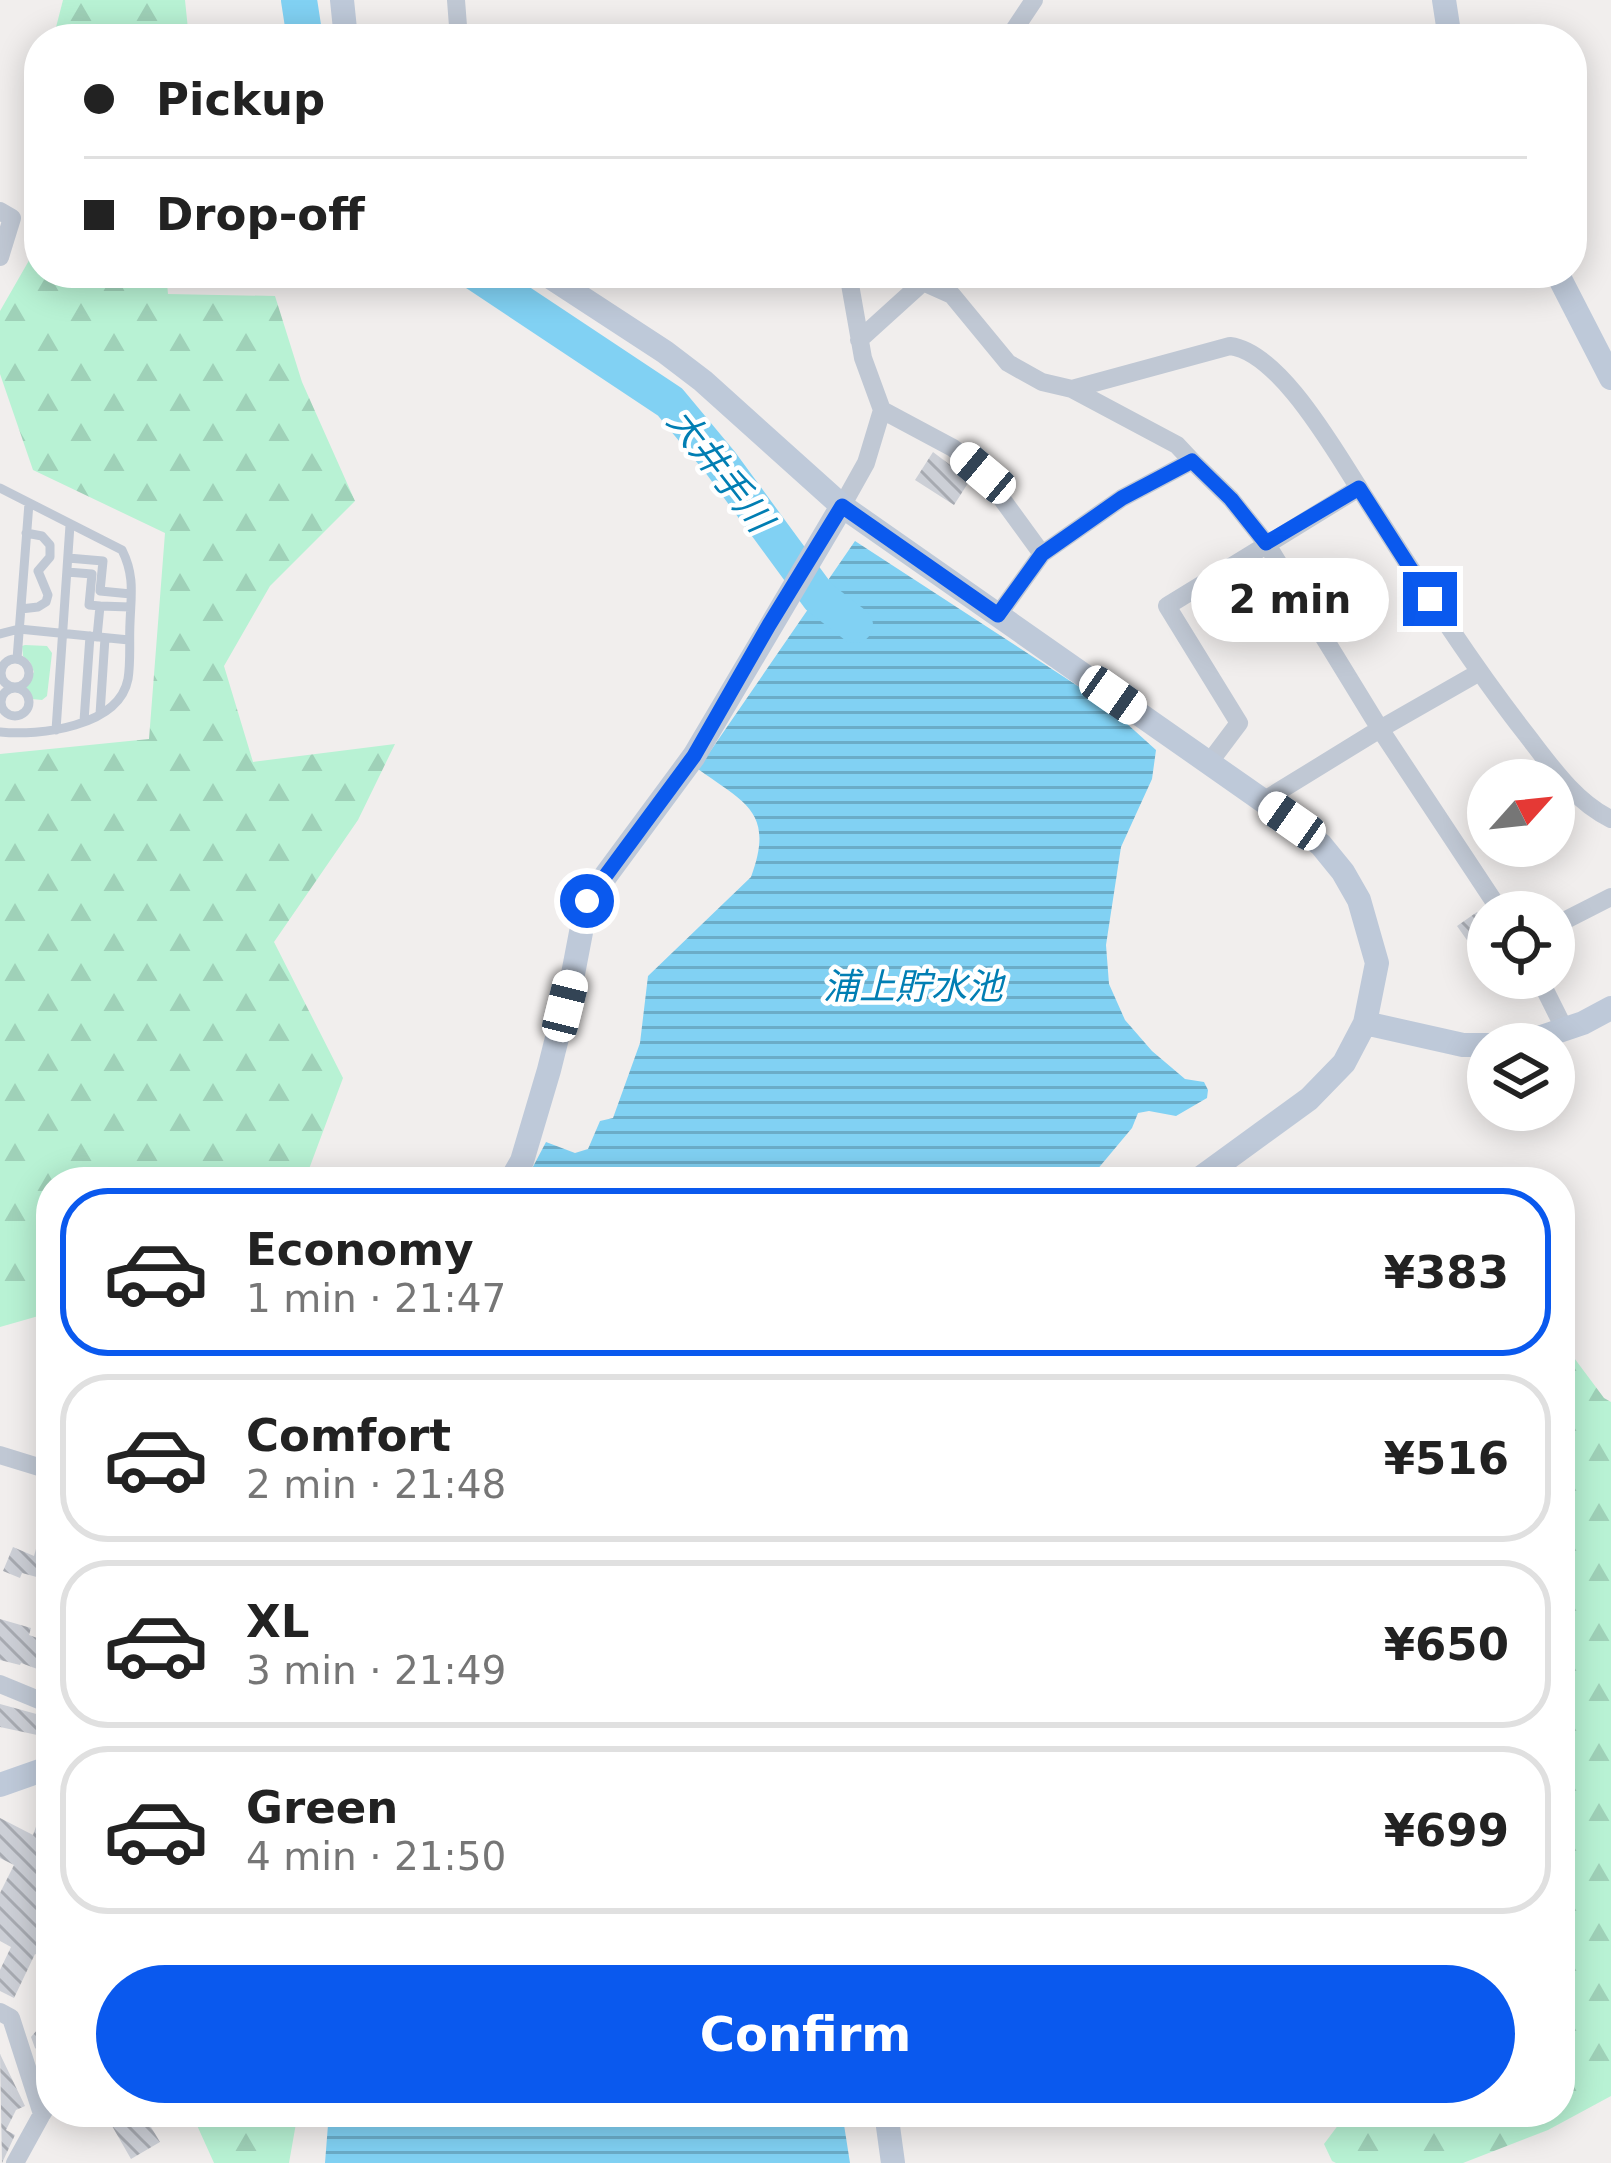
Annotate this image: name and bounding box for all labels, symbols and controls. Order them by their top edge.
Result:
text: Pickup [156,73,325,126]
text: Drop-off [156,188,365,241]
water label: 大井手川 [660,401,783,543]
car [944,436,1022,510]
callout: 2 min [1190,557,1388,641]
route end [1403,572,1457,626]
text: 2 min [1229,577,1351,622]
car [1073,660,1153,730]
north arrow [1467,759,1575,867]
map controls [1467,759,1575,1131]
car [1252,786,1332,856]
route start [560,874,614,928]
button: locate [1467,891,1575,999]
water label: 浦上貯水池 [823,966,1006,1007]
car [539,967,591,1045]
button: layers [1467,1023,1575,1131]
icon: car [102,1218,210,1326]
text: Economy [246,1223,474,1276]
text: ¥383 [1384,1246,1509,1299]
text: 1 min · 21:47 [246,1276,506,1321]
icon: car [102,1404,210,1512]
text: Comfort [246,1409,451,1462]
text: ¥516 [1384,1432,1509,1485]
text: 2 min · 21:48 [246,1462,506,1507]
icon: car [102,1590,210,1698]
text: XL [246,1595,309,1648]
text: ¥650 [1384,1618,1509,1671]
text: 3 min · 21:49 [246,1648,506,1693]
icon: car [102,1776,210,1884]
text: Green [246,1781,398,1834]
text: ¥699 [1384,1804,1509,1857]
text: 4 min · 21:50 [246,1834,506,1879]
button: Confirm [96,1965,1515,2103]

